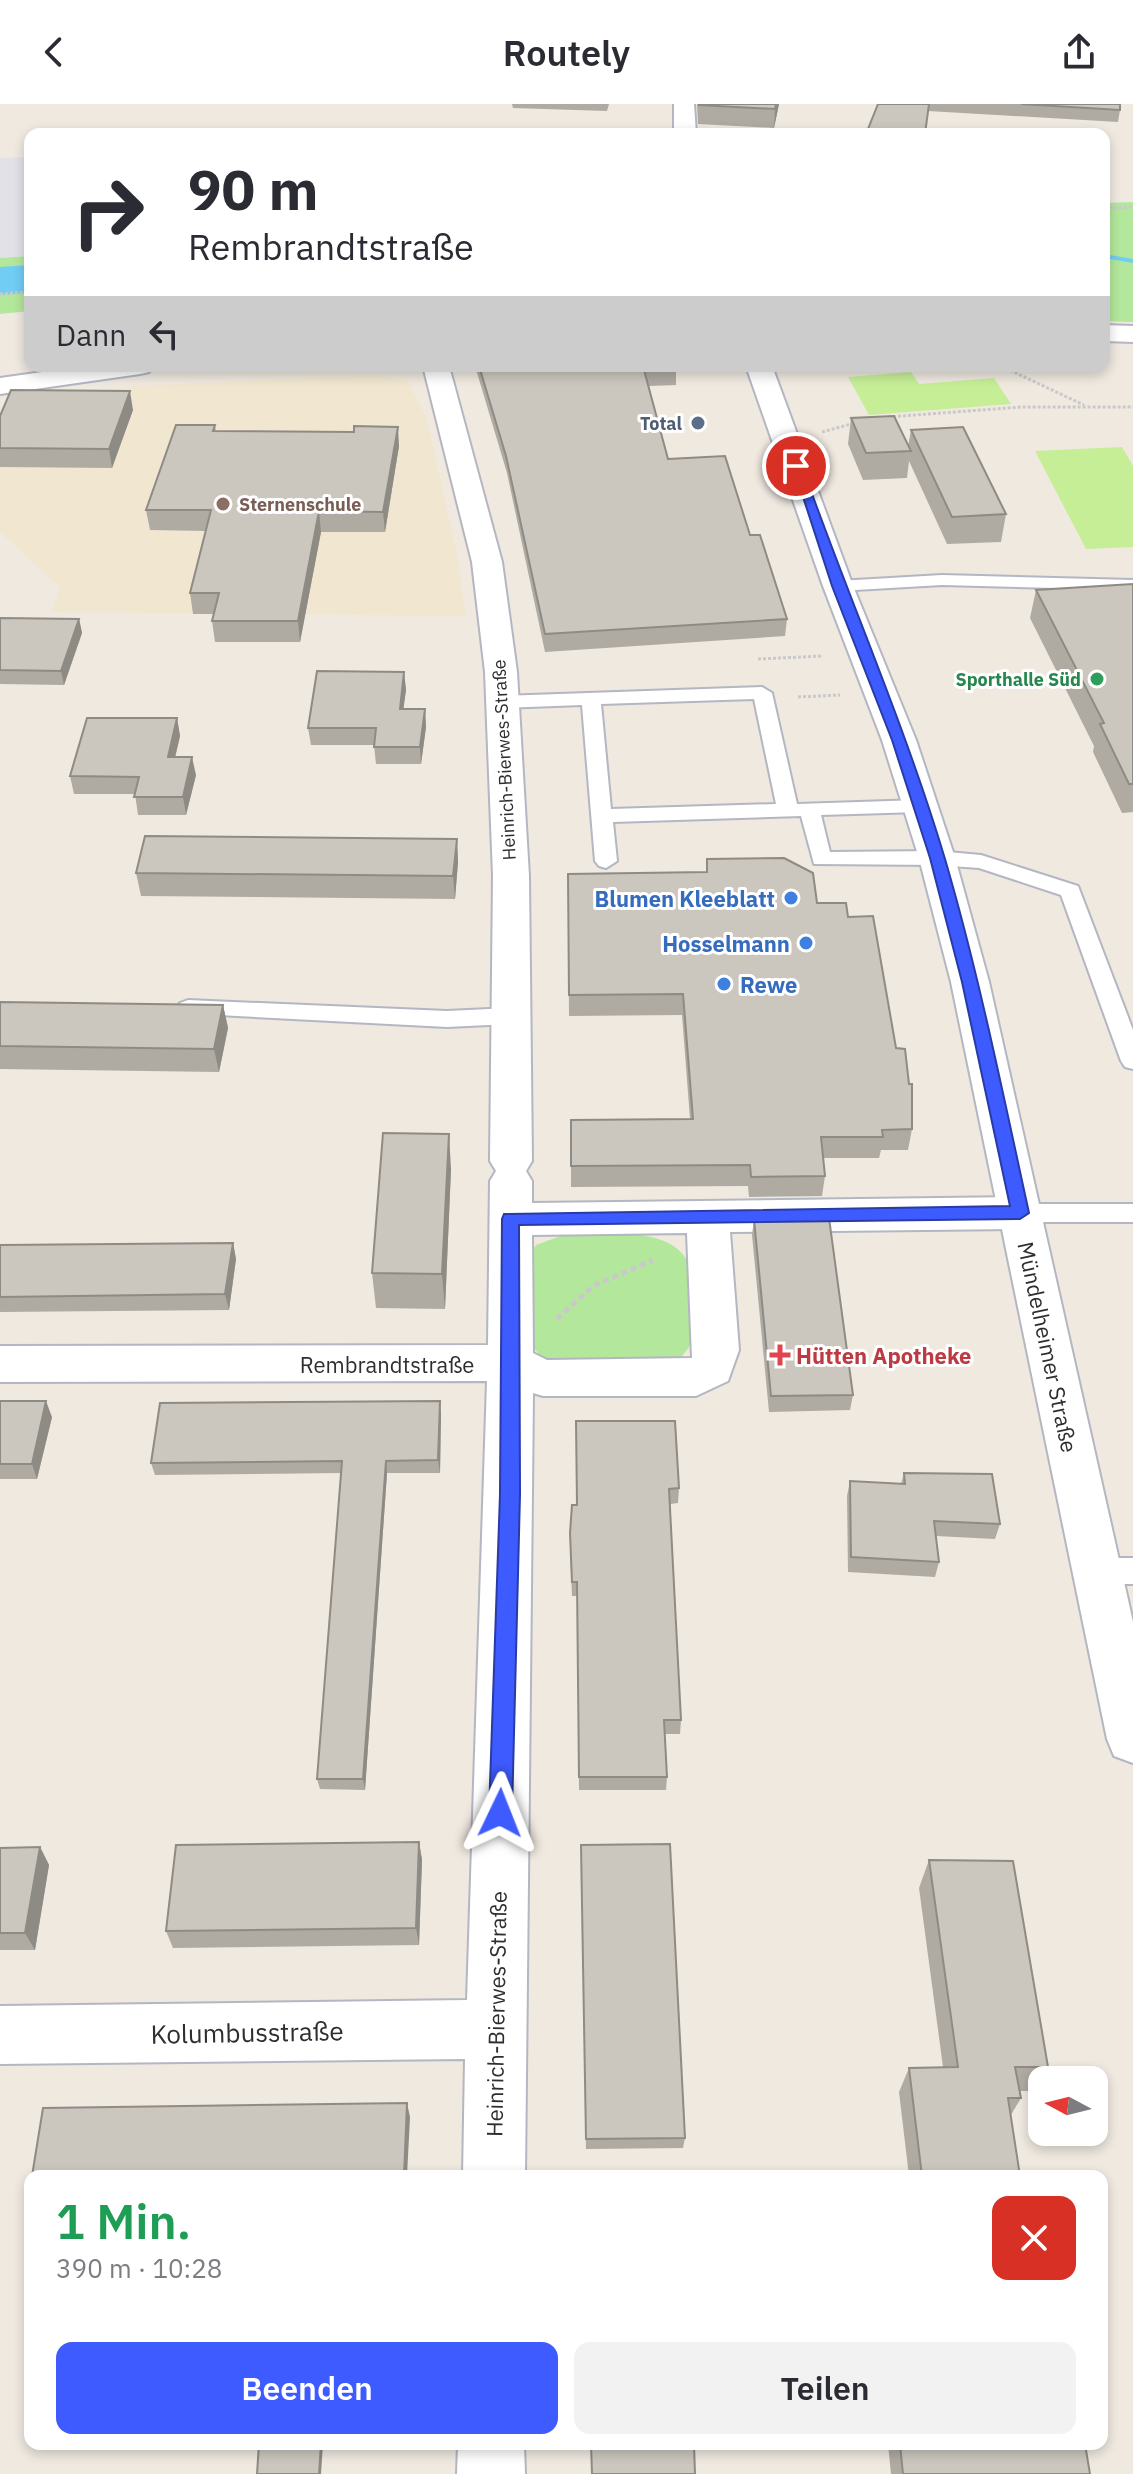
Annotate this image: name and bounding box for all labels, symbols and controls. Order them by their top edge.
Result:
text: Routely [503,29,630,76]
icon: back [32,30,76,74]
icon: share [1057,30,1101,74]
text: 90 m [188,153,318,225]
icon: right [56,160,160,264]
text: Rembrandtstraße [188,223,474,270]
icon: left [142,312,186,356]
text: Dann [56,315,126,354]
place label: Total [640,412,683,435]
marker: Total [689,414,707,432]
pin [762,432,830,500]
icon: arrive [774,444,818,488]
place label: Sternenschule [239,493,361,516]
marker: Sternenschule [214,495,232,513]
street label: Heinrich-Bierwes-Straße [487,659,521,861]
place label: Sporthalle Süd [955,668,1081,691]
marker: Sporthalle Süd [1088,670,1106,688]
place label: Blumen Kleeblatt [595,884,775,913]
marker: Blumen Kleeblatt [782,889,800,907]
place label: Hosselmann [662,929,790,958]
marker: Hosselmann [797,934,815,952]
place label: Rewe [740,970,797,999]
marker: Rewe [715,975,733,993]
street label: Mündelheimer Straße [1011,1239,1085,1455]
place label: Hütten Apotheke [796,1341,971,1370]
marker: Hütten Apotheke [771,1346,789,1364]
street label: Rembrandtstraße [300,1350,474,1379]
position arrow [458,1771,542,1855]
street label: Heinrich-Bierwes-Straße [479,1891,513,2137]
street label: Kolumbusstraße [150,2013,344,2051]
north arrow [1028,2066,1108,2146]
map controls [1028,2066,1108,2146]
text: 1 Min. [56,2190,191,2252]
button: close [992,2196,1076,2280]
text: 390 m · 10:28 [56,2251,222,2285]
button: Beenden [56,2342,558,2434]
button: Teilen [574,2342,1076,2434]

